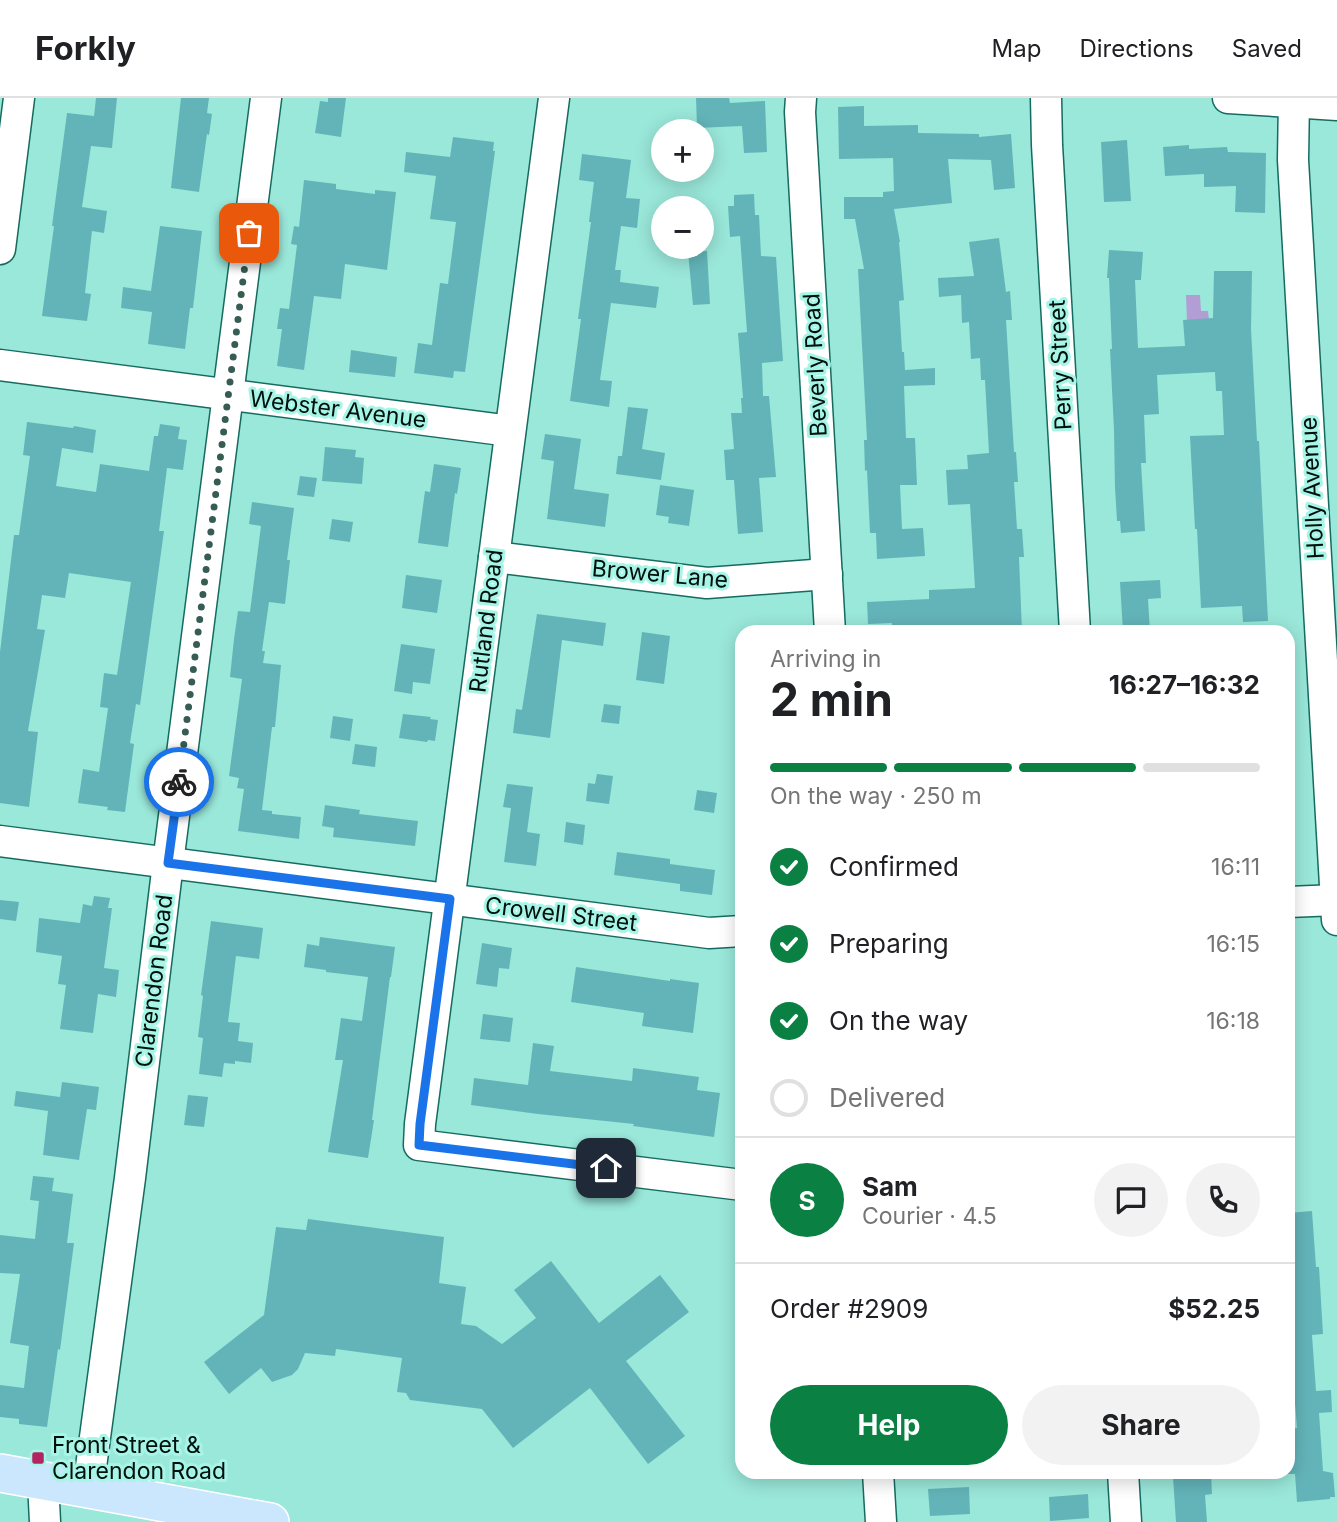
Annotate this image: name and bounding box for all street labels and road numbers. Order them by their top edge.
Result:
street label: Beverly Road [797,293,833,437]
street label: Perry Street [1043,299,1077,431]
street label: Webster Avenue [248,384,428,434]
street label: Holly Avenue [1294,416,1330,560]
street label: Rutland Road [463,548,509,694]
street label: Brower Lane [591,554,729,594]
street label: Crowell Street [483,891,639,937]
street label: Clarendon Road [130,893,178,1069]

